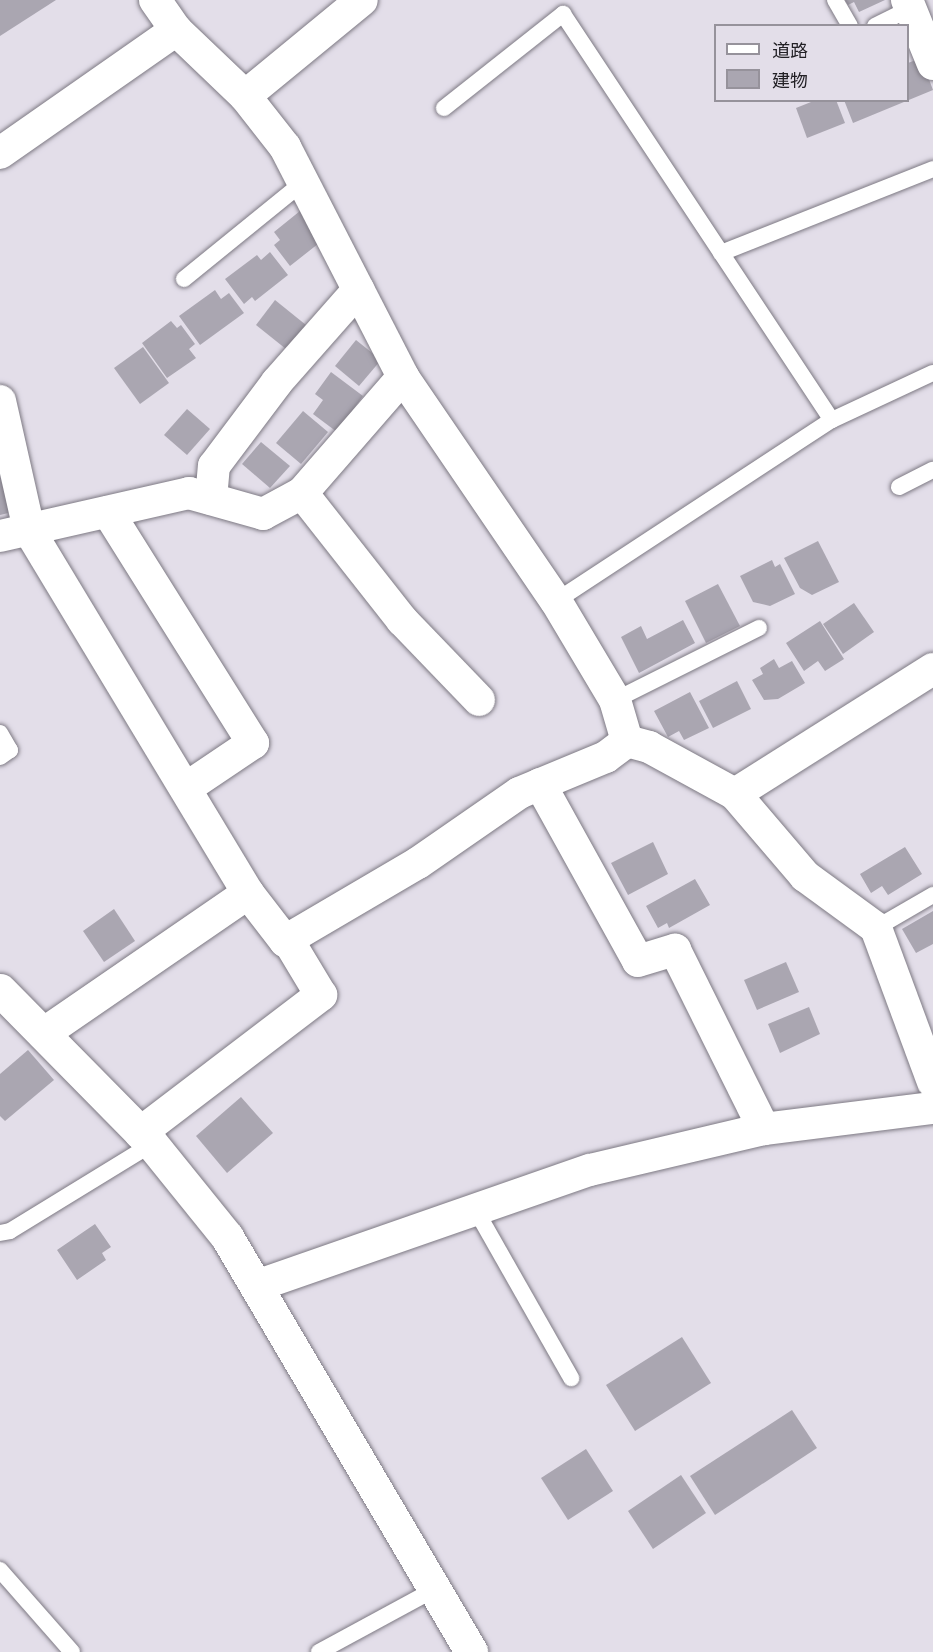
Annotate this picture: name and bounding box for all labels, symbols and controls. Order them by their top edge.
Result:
legend [714,24,909,102]
text: 道路 [772,43,808,61]
text: 建物 [772,73,808,91]

